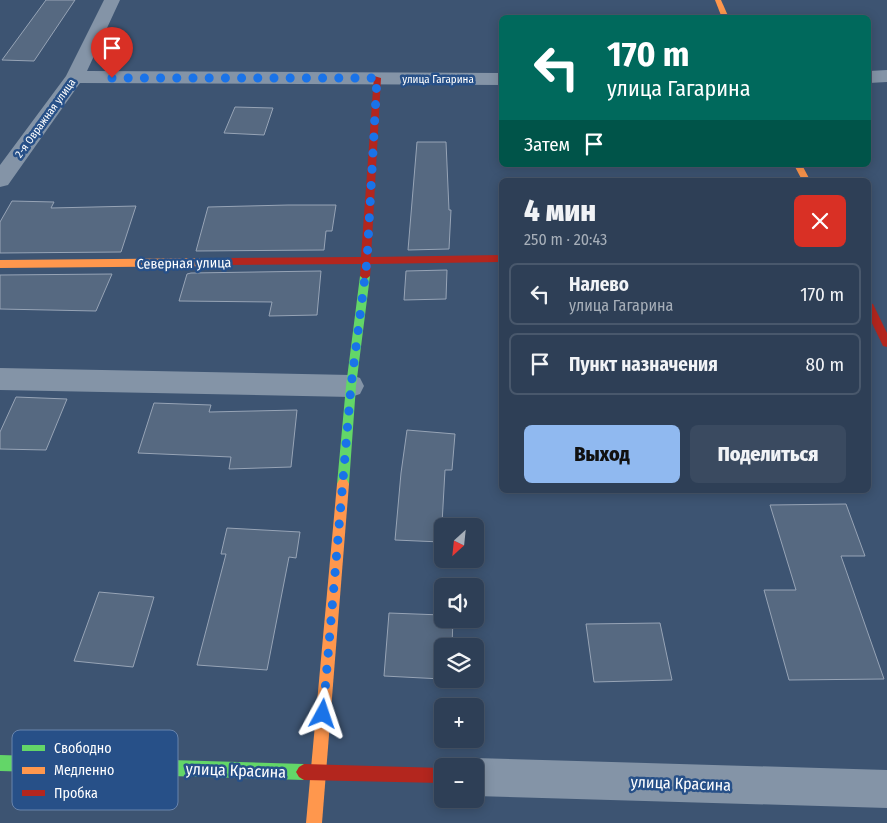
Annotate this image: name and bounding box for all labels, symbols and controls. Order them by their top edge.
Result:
pin [91,27,133,78]
text: 170 m [607,33,690,75]
icon: arrive [98,34,126,62]
icon: left [524,35,589,100]
street label: улица Гагарина [402,73,474,86]
text: улица Гагарина [607,75,751,102]
street label: 2-я Овражная улица [12,76,78,160]
icon: arrive [580,130,608,158]
text: Затем [524,133,570,156]
text: 4 мин [524,193,596,229]
button: close [794,195,846,247]
text: 250 m · 20:43 [524,230,607,249]
street label: Северная улица [137,254,232,273]
text: Налево [569,273,629,296]
icon: left [526,280,554,308]
text: 170 m [800,283,844,306]
text: улица Гагарина [569,296,673,315]
icon: arrive [526,350,554,378]
text: Пункт назначения [569,353,718,376]
text: 80 m [806,353,844,376]
button: Выход [524,425,680,483]
button: Поделиться [690,425,846,483]
north arrow [434,518,484,568]
map controls [434,518,484,808]
button: sound [434,578,484,628]
button: layers [434,638,484,688]
position arrow [296,687,348,739]
button: + [434,698,484,748]
legend [12,730,178,810]
text: Свободно [54,740,112,757]
button: − [434,758,484,808]
street label: улица Красина [185,759,287,782]
text: Медленно [54,762,114,779]
street label: улица Красина [630,772,732,795]
text: Пробка [54,785,98,802]

